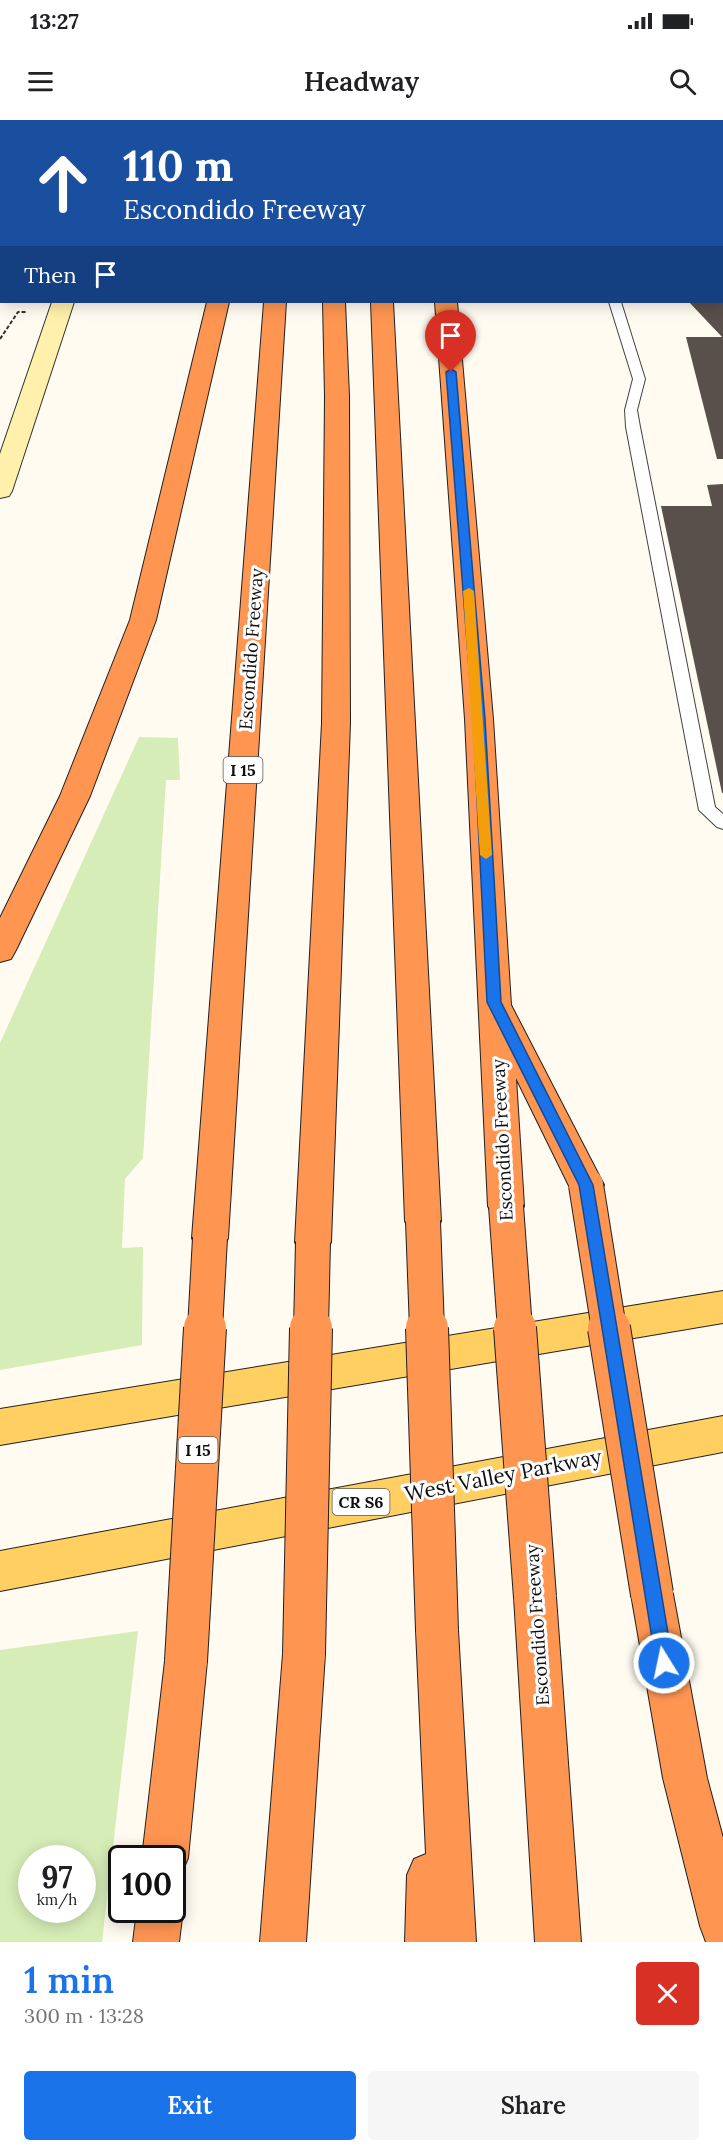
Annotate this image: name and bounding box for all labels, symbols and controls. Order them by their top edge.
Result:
text: 13:27 [30,7,79,35]
text: Headway [304,64,419,98]
icon: menu [24,65,57,98]
icon: search [666,65,699,98]
text: 110 m [123,139,234,193]
icon: ahead [24,144,102,222]
text: Escondido Freeway [123,192,366,226]
icon: arrive [89,258,122,291]
text: Then [24,261,77,289]
pin [425,310,476,372]
icon: arrive [434,319,467,352]
street label: Escondido Freeway [234,567,268,731]
road number: I 15 [224,757,262,783]
street label: Escondido Freeway [486,1058,518,1221]
road number: I 15 [178,1437,218,1463]
street label: West Valley Parkway [402,1443,604,1507]
road number: CR S6 [332,1489,389,1515]
street label: Escondido Freeway [520,1543,554,1707]
position arrow [632,1631,696,1695]
speed limit sign: 100 [108,1845,186,1923]
text: 97 [41,1858,73,1896]
text: km/h [37,1890,77,1909]
text: 1 min [24,1957,114,2003]
button: close [636,1962,699,2025]
text: 300 m · 13:28 [24,2003,144,2028]
button: Exit [24,2071,356,2140]
button: Share [368,2071,699,2140]

